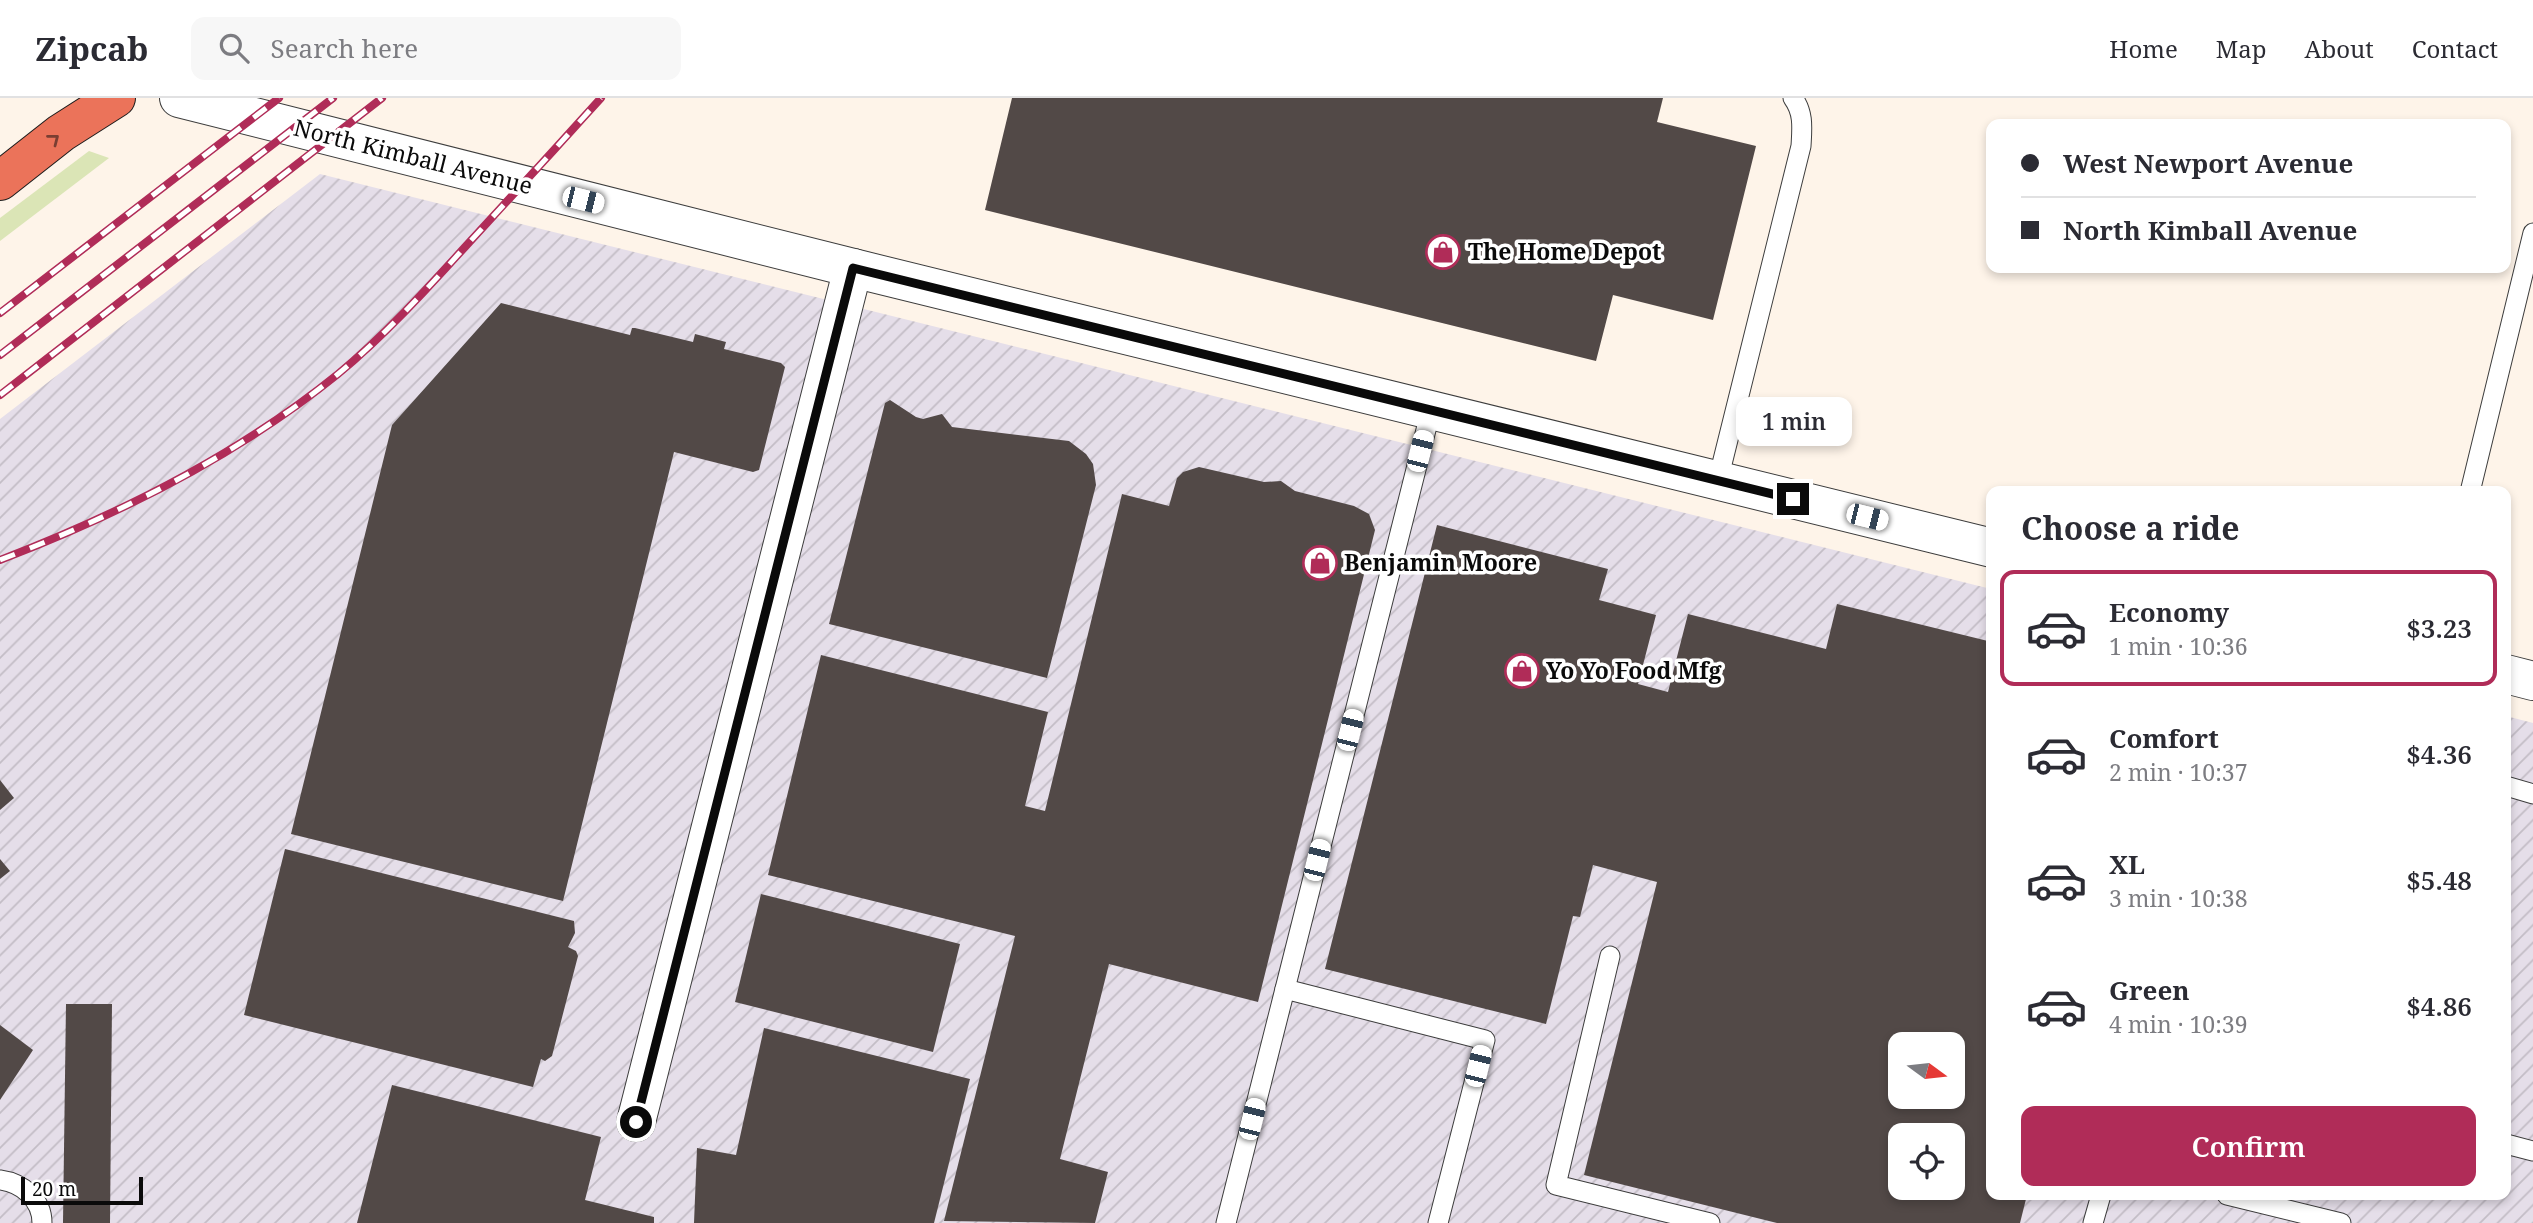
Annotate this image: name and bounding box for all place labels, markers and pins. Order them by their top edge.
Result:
shop icon: The Home Depot [1424,233,1462,271]
place label: The Home Depot [1468,235,1661,267]
shop icon: Benjamin Moore [1301,544,1339,582]
place label: Benjamin Moore [1344,546,1537,578]
shop icon: Yo Yo Food Mfg [1503,652,1541,690]
place label: Yo Yo Food Mfg [1546,654,1722,686]

